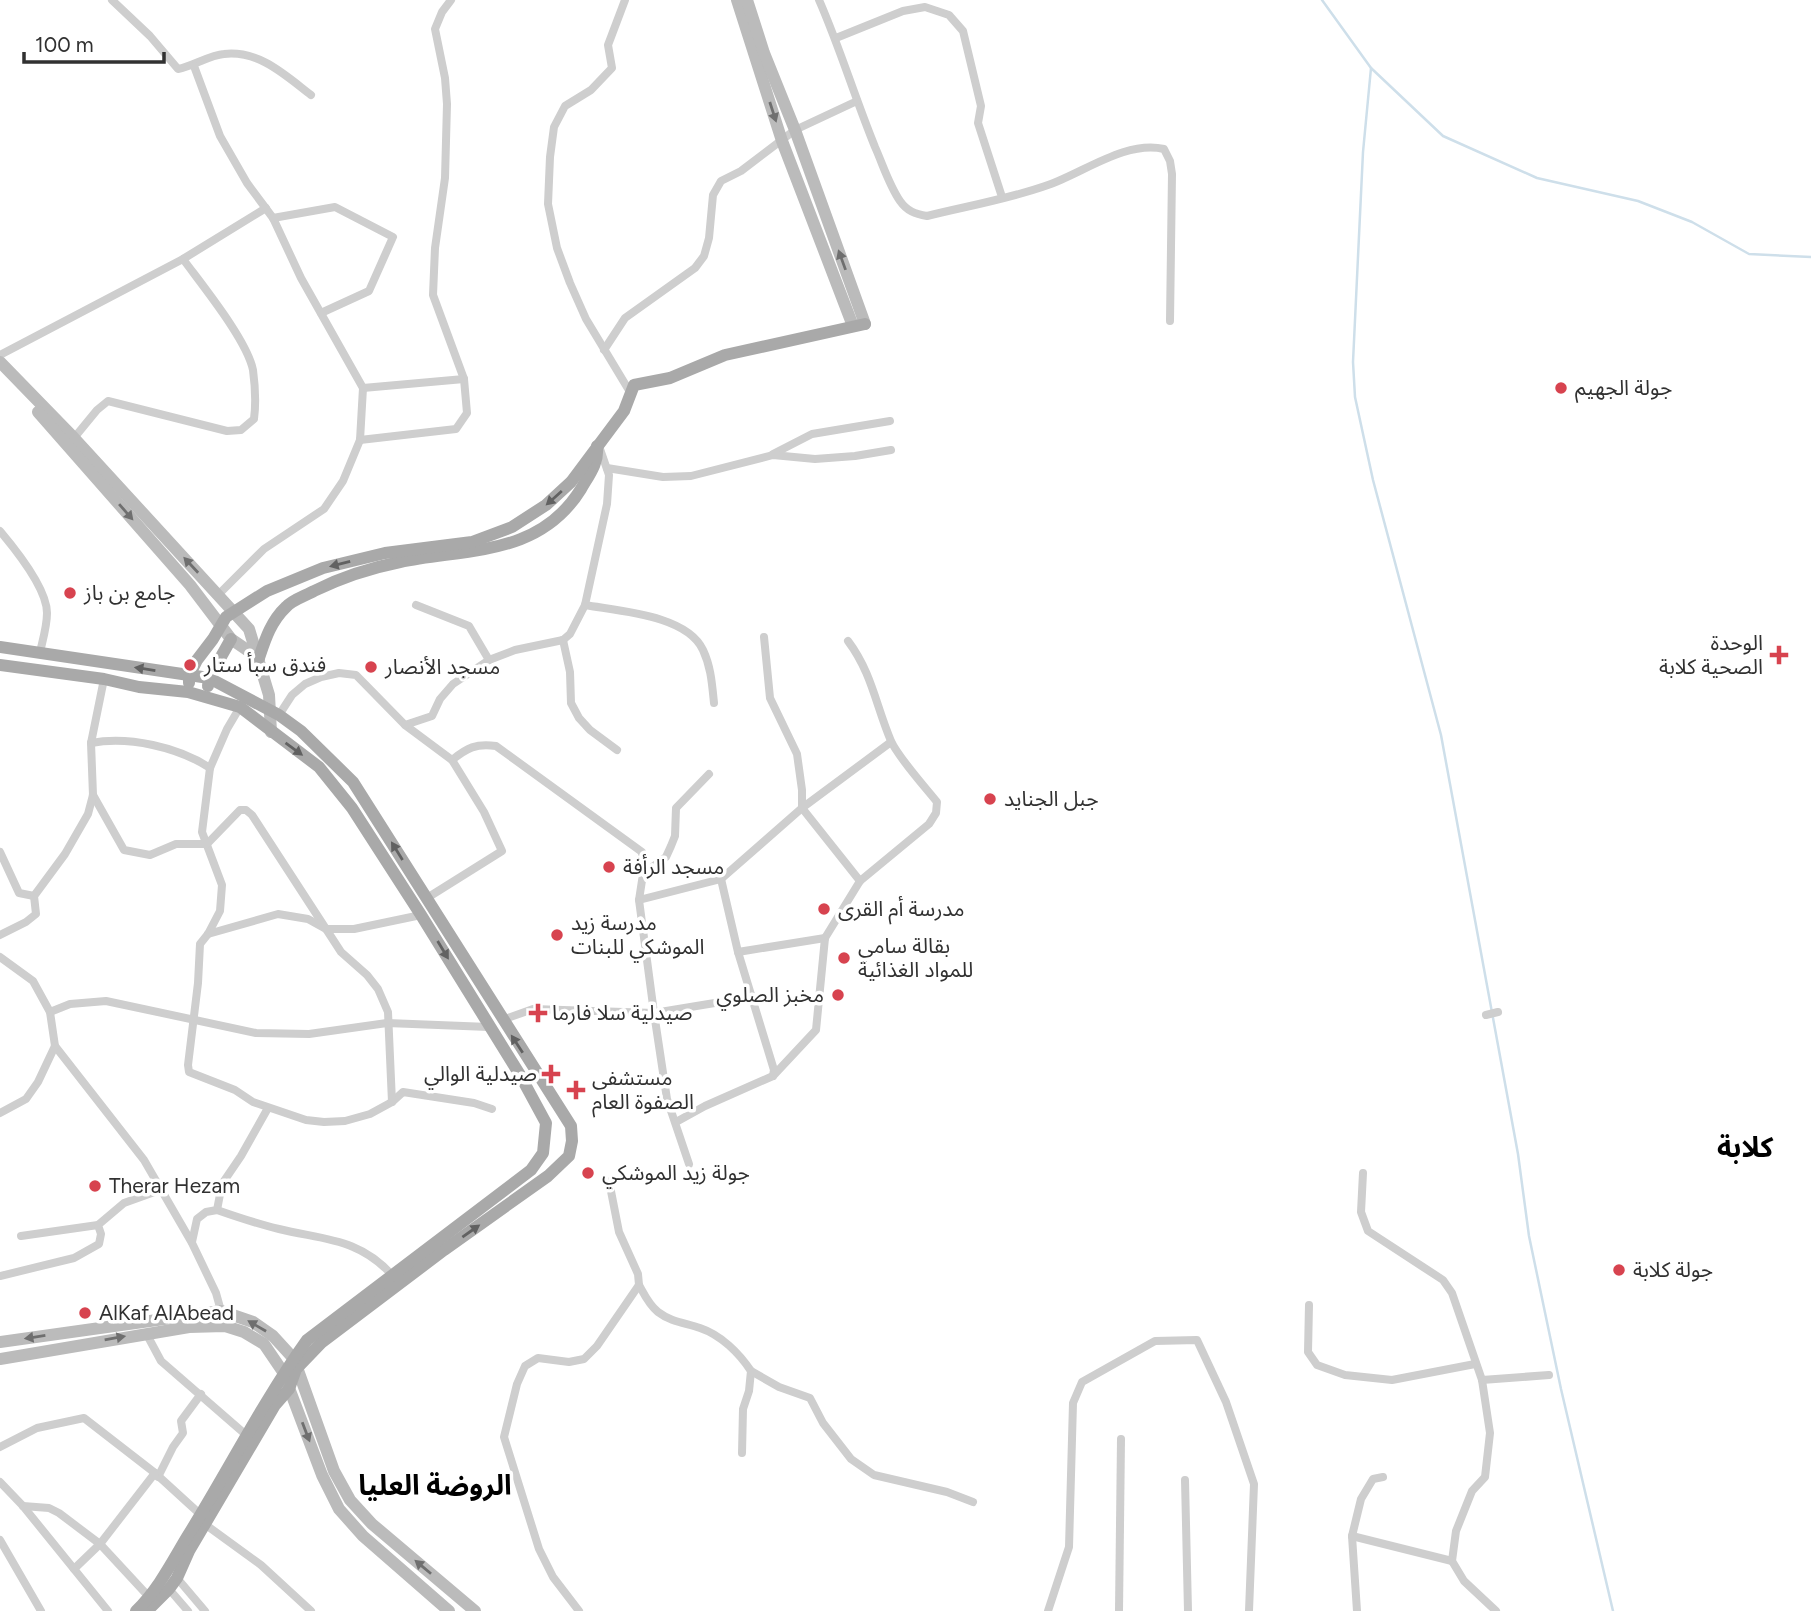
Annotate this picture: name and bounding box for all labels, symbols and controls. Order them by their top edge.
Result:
scale bar [24,21,164,65]
text: 100 m [35,32,94,57]
one-way arrow [768,101,779,122]
one-way arrow [836,249,847,270]
place label: جولة الجهيم [1575,375,1672,403]
marker: جولة الجهيم [1553,380,1569,396]
one-way arrow [546,489,563,505]
one-way arrow [118,503,134,521]
one-way arrow [183,556,199,574]
one-way arrow [329,559,351,570]
place label: جامع بن باز [83,580,175,608]
marker: جامع بن باز [62,585,78,601]
place label: الوحدة الصحية كلابة [1659,630,1763,679]
marker: الوحدة الصحية كلابة [1769,645,1789,665]
place label: فندق سبأ ستار [203,652,326,677]
place label: مسجد الأنصار [384,654,500,679]
marker: فندق سبأ ستار [182,657,198,673]
marker: مسجد الأنصار [363,659,379,675]
one-way arrow [134,663,156,674]
one-way arrow [285,742,304,756]
place label: جبل الجنايد [1004,786,1099,811]
marker: جبل الجنايد [982,791,998,807]
one-way arrow [391,841,404,860]
place label: مسجد الرأفة [623,854,724,879]
marker: مسجد الرأفة [601,859,617,875]
place label: مدرسة أم القرى [838,896,965,925]
marker: مدرسة أم القرى [816,901,832,917]
place label: مدرسة زيد الموشكي للبنات [571,910,704,963]
marker: مدرسة زيد الموشكي للبنات [549,927,565,943]
place label: بقالة سامي للمواد الغذائية [858,933,973,982]
one-way arrow [436,941,449,960]
marker: بقالة سامي للمواد الغذائية [836,950,852,966]
place label: مخبز الصلوي [716,982,824,1011]
marker: مخبز الصلوي [830,987,846,1003]
place label: صيدلية سلا فارما [552,1000,692,1025]
marker: صيدلية سلا فارما [530,1005,546,1021]
one-way arrow [511,1034,524,1053]
place label: صيدلية الوالي [424,1061,537,1090]
place label: مستشفى الصفوة العام [592,1065,694,1118]
marker: صيدلية الوالي [543,1066,559,1082]
marker: مستشفى الصفوة العام [566,1080,586,1100]
district label: كلابة [1717,1130,1773,1164]
place label: جولة زيد الموشكي [602,1160,750,1189]
marker: جولة زيد الموشكي [580,1165,596,1181]
place label: Therar Hezam [109,1173,240,1198]
marker: Therar Hezam [87,1178,103,1194]
one-way arrow [462,1224,480,1238]
place label: جولة كلابة [1633,1257,1713,1282]
marker: جولة كلابة [1611,1262,1627,1278]
place label: AlKaf AlAbead [99,1300,234,1325]
marker: AlKaf AlAbead [77,1305,93,1321]
one-way arrow [248,1320,267,1332]
one-way arrow [24,1332,46,1343]
one-way arrow [104,1333,126,1344]
one-way arrow [300,1422,311,1443]
district label: الروضة العليا [358,1468,512,1502]
one-way arrow [415,1560,432,1575]

